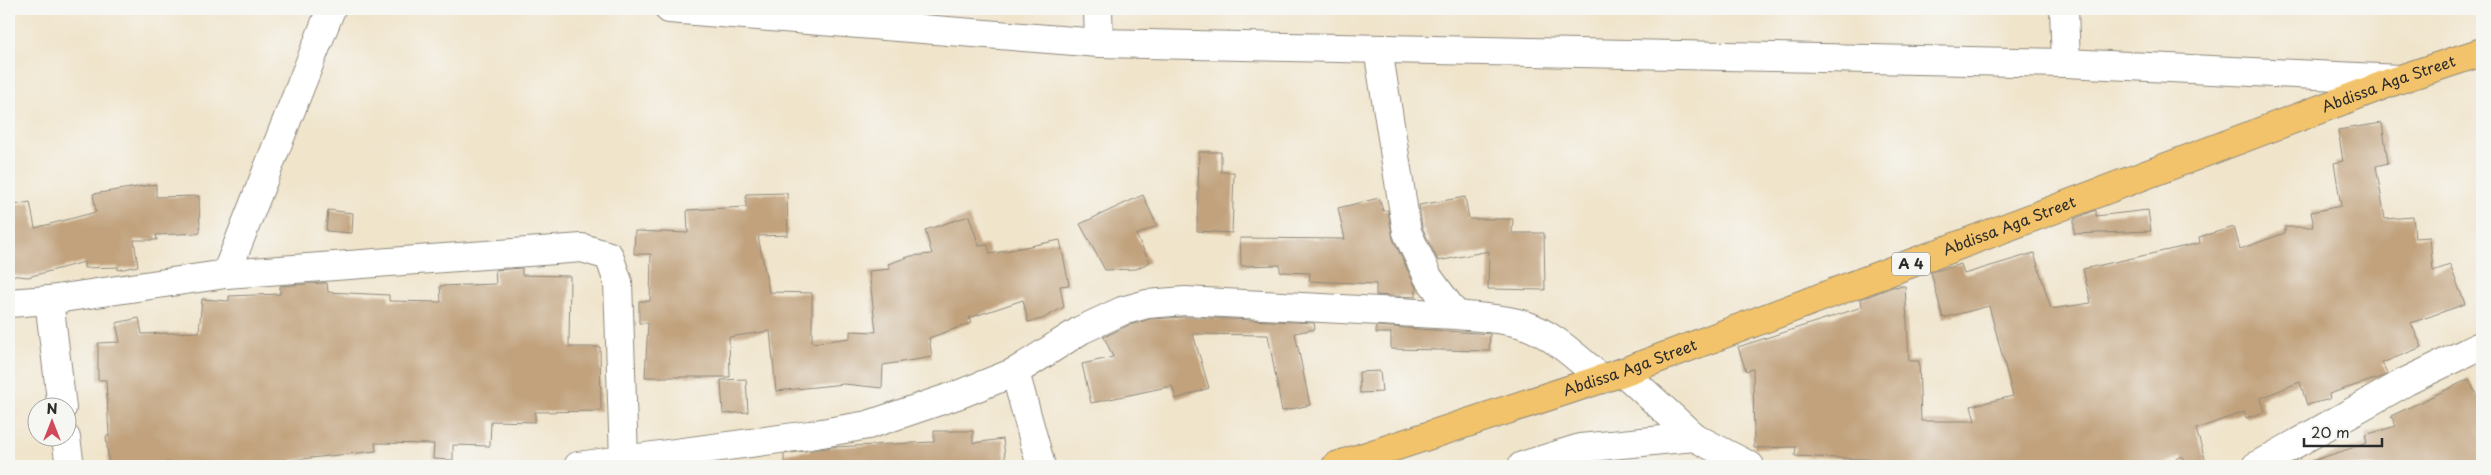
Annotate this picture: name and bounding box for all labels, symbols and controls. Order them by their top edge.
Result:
street label: Abdissa Aga Street [2318,49,2458,118]
street label: Abdissa Aga Street [1939,189,2079,260]
road number: A 4 [1892,252,1930,276]
street label: Abdissa Aga Street [1560,332,1700,401]
north arrow [28,398,78,448]
text: N [46,398,58,419]
scale bar [2304,415,2381,447]
text: 20 m [2311,420,2350,443]

